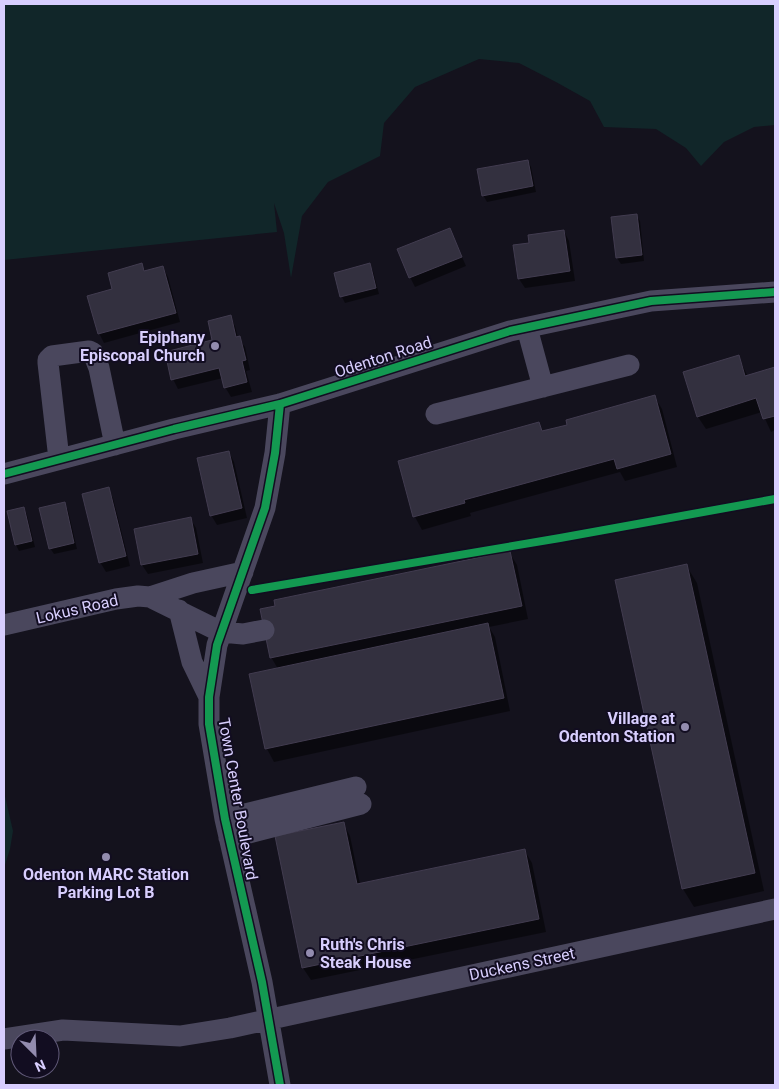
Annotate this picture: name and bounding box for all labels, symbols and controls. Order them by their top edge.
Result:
place label: Epiphany Episcopal Church [80,328,206,365]
street label: Odenton Road [332,332,434,382]
marker: Epiphany Episcopal Church [209,340,221,352]
street label: Lokus Road [34,590,120,628]
place label: Village at Odenton Station [559,709,676,746]
street label: Town Center Boulevard [214,716,262,882]
marker: Village at Odenton Station [679,721,691,733]
marker: Odenton MARC Station Parking Lot B [100,851,112,863]
place label: Odenton MARC Station Parking Lot B [23,865,189,902]
place label: Ruth's Chris Steak House [320,935,412,972]
street label: Duckens Street [467,944,577,984]
marker: Ruth's Chris Steak House [304,947,316,959]
north arrow [10,1029,60,1079]
text: N [33,1057,48,1075]

